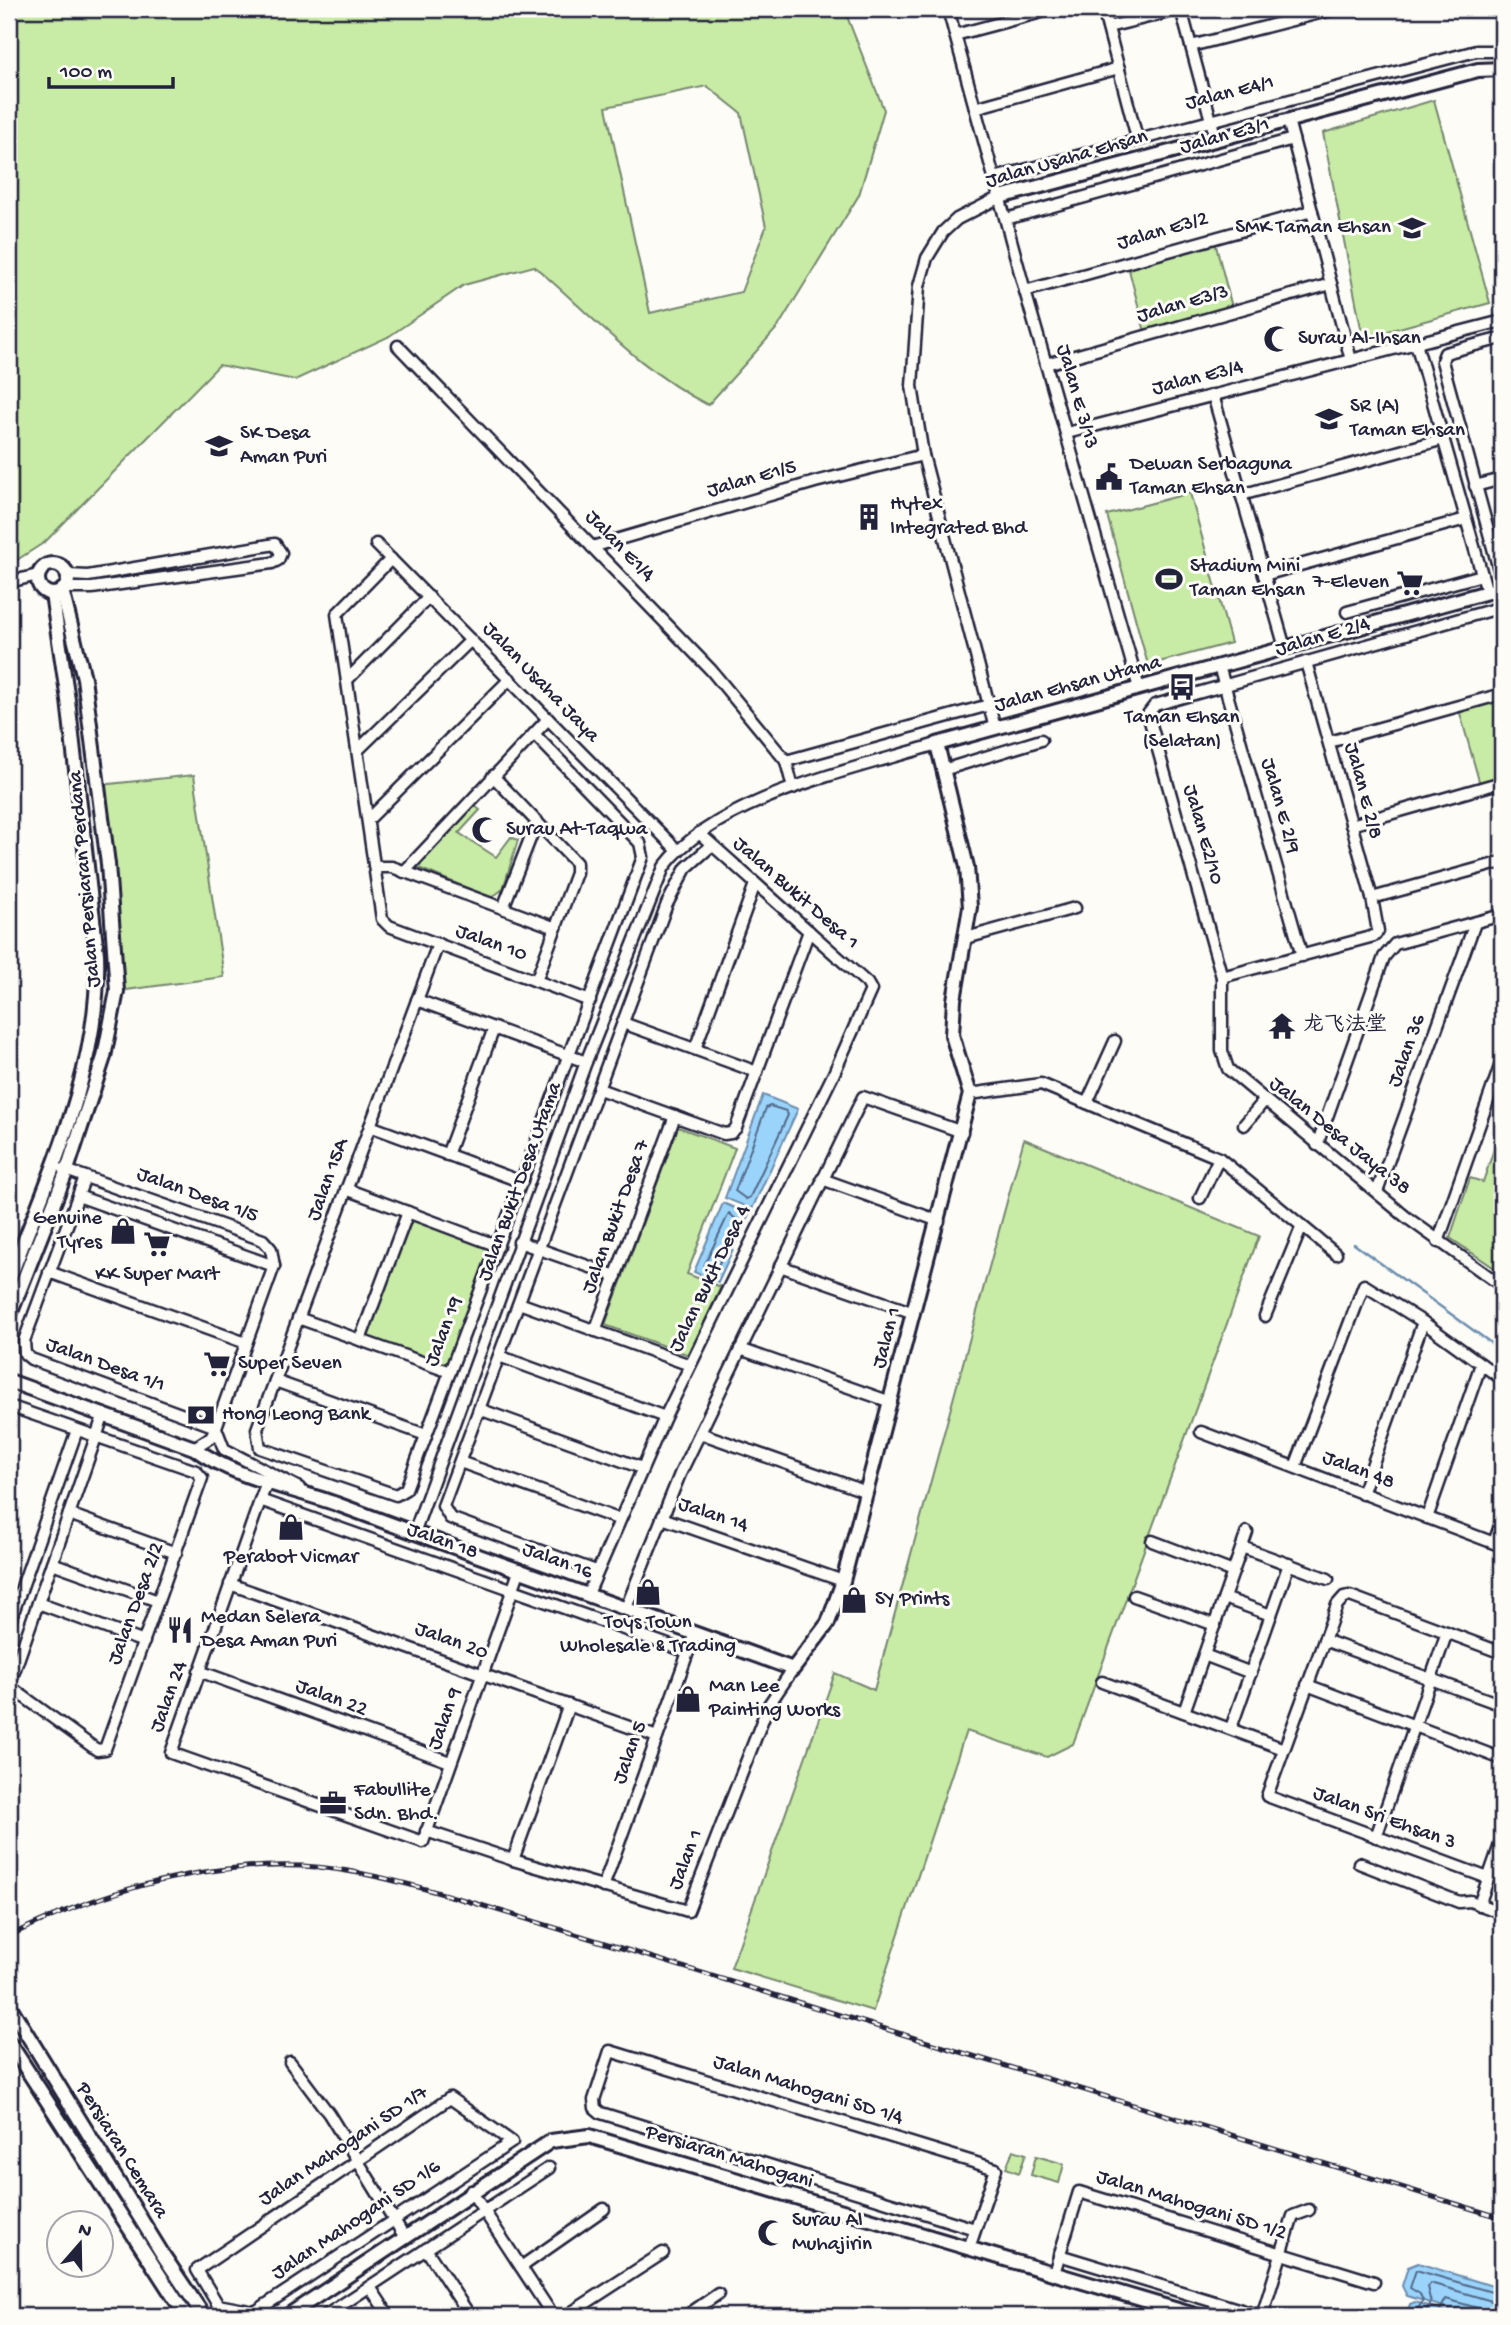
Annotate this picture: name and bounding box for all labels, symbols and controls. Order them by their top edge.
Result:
scale bar [49,46,173,90]
text: 100 m [59,61,112,86]
street label: Jalan E4/1 [1183,71,1277,117]
street label: Jalan E3/1 [1178,113,1272,161]
street label: Jalan Usaha Ehsan [983,125,1151,195]
street label: Jalan E3/2 [1115,207,1211,257]
school or university icon: SMK Taman Ehsan [1397,213,1427,243]
place label: SMK Taman Ehsan [1235,216,1391,241]
street label: Jalan E3/3 [1134,280,1232,330]
mosque icon: Surau Al-Ihsan [1262,324,1292,354]
place label: Surau Al-Ihsan [1298,327,1421,352]
street label: Jalan E 3/13 [1049,342,1103,452]
street label: Jalan E3/4 [1150,356,1246,402]
place label: SR (A) Taman Ehsan [1349,395,1465,444]
school or university icon: SR (A) Taman Ehsan [1314,404,1344,434]
place label: SK Desa Aman Puri [240,422,327,471]
school or university icon: SK Desa Aman Puri [204,431,234,461]
place label: Dewan Serbaguna Taman Ehsan [1128,453,1293,502]
street label: Jalan E1/5 [704,455,800,505]
public building icon: Dewan Serbaguna Taman Ehsan [1094,462,1124,492]
place label: Hytex Integrated Bhd [890,493,1028,542]
building icon: Hytex Integrated Bhd [854,502,884,532]
street label: Jalan E1/4 [579,506,659,588]
place label: Stadium Mini Taman Ehsan [1189,555,1305,604]
sports icon: Stadium Mini Taman Ehsan [1154,564,1184,594]
supermarket icon: 7-Eleven [1395,568,1425,598]
place label: 7-Eleven [1312,571,1389,596]
street label: Jalan E 2/4 [1273,613,1373,663]
street label: Jalan Usaha Jaya [476,617,605,750]
street label: Jalan Ehsan Utama [992,650,1165,719]
bus stop icon: Taman Ehsan (Selatan) [1167,672,1197,702]
place label: Taman Ehsan (Selatan) [1124,706,1240,755]
street label: Jalan E 2/8 [1337,740,1387,842]
street label: Jalan E 2/9 [1253,755,1305,857]
street label: Jalan Persiaran Perdana [64,768,108,988]
street label: Jalan E2/10 [1176,782,1228,888]
mosque icon: Surau At-Taqwa [470,815,500,845]
place label: Surau At-Taqwa [506,818,649,843]
street label: Jalan Bukit Desa 1 [727,832,863,956]
street label: Jalan 10 [452,920,530,968]
temple icon: 龙飞法堂 [1267,1011,1297,1041]
street label: Jalan 36 [1383,1011,1433,1091]
place label: 龙飞法堂 [1303,1012,1387,1039]
street label: Jalan Desa Jaya 38 [1263,1072,1415,1202]
street label: Jalan Bukit Desa Utama [473,1078,569,1285]
street label: Jalan 15A [303,1134,356,1225]
street label: Jalan Bukit Desa 7 [578,1136,657,1297]
street label: Jalan Desa 1/5 [133,1162,261,1230]
street label: Jalan Bukit Desa 4 [664,1201,758,1357]
place label: Genuine Tyres [33,1207,103,1256]
shop icon: Genuine Tyres [108,1216,138,1246]
supermarket icon: KK Super Mart [142,1229,172,1259]
place label: KK Super Mart [95,1263,221,1288]
street label: Jalan 19 [420,1293,470,1371]
street label: Jalan 1 [868,1305,908,1371]
street label: Jalan Desa 1/1 [42,1333,168,1399]
supermarket icon: Super Seven [202,1349,232,1379]
place label: Super Seven [238,1352,342,1377]
bank icon: Hong Leong Bank [186,1400,216,1430]
place label: Hong Leong Bank [222,1403,372,1428]
street label: Jalan 48 [1318,1446,1398,1496]
street label: Jalan 14 [675,1492,751,1540]
shop icon: Perabot Vicmar [276,1512,306,1542]
street label: Jalan 18 [403,1518,481,1566]
street label: Jalan 16 [518,1538,596,1586]
street label: Jalan Desa 2/2 [103,1539,171,1669]
place label: Perabot Vicmar [223,1546,360,1571]
shop icon: Toys Town Wholesale & Trading [633,1577,663,1607]
shop icon: SY Prints [839,1585,869,1615]
place label: SY Prints [875,1588,951,1613]
place label: Medan Selera Desa Aman Puri [199,1606,337,1655]
place label: Toys Town Wholesale & Trading [560,1611,736,1660]
restaurant icon: Medan Selera Desa Aman Puri [165,1615,195,1645]
street label: Jalan 20 [411,1617,491,1667]
street label: Jalan 24 [146,1658,194,1736]
street label: Jalan 22 [292,1674,370,1724]
place label: Man Lee Painting Works [708,1675,841,1724]
street label: Jalan 9 [423,1684,469,1754]
shop icon: Man Lee Painting Works [673,1684,703,1714]
street label: Jalan 5 [608,1718,654,1788]
place label: Fabullite Sdn. Bhd. [353,1779,439,1828]
street label: Jalan Sri Ehsan 3 [1309,1782,1459,1856]
office icon: Fabullite Sdn. Bhd. [318,1788,348,1818]
street label: Jalan 1 [664,1826,710,1894]
street label: Jalan Mahogani SD 1/4 [710,2050,906,2132]
street label: Persiaran Cemara [69,2077,174,2225]
street label: Jalan Mahogani SD 1/7 [255,2081,434,2213]
street label: Persiaran Mahogani [641,2120,816,2195]
street label: Jalan Mahogani SD 1/6 [268,2155,446,2287]
street label: Jalan Mahogani SD 1/2 [1093,2165,1289,2247]
place label: Surau Al Muhajirin [792,2209,872,2258]
north arrow [46,2210,116,2280]
text: N [75,2218,94,2244]
mosque icon: Surau Al Muhajirin [756,2218,786,2248]

